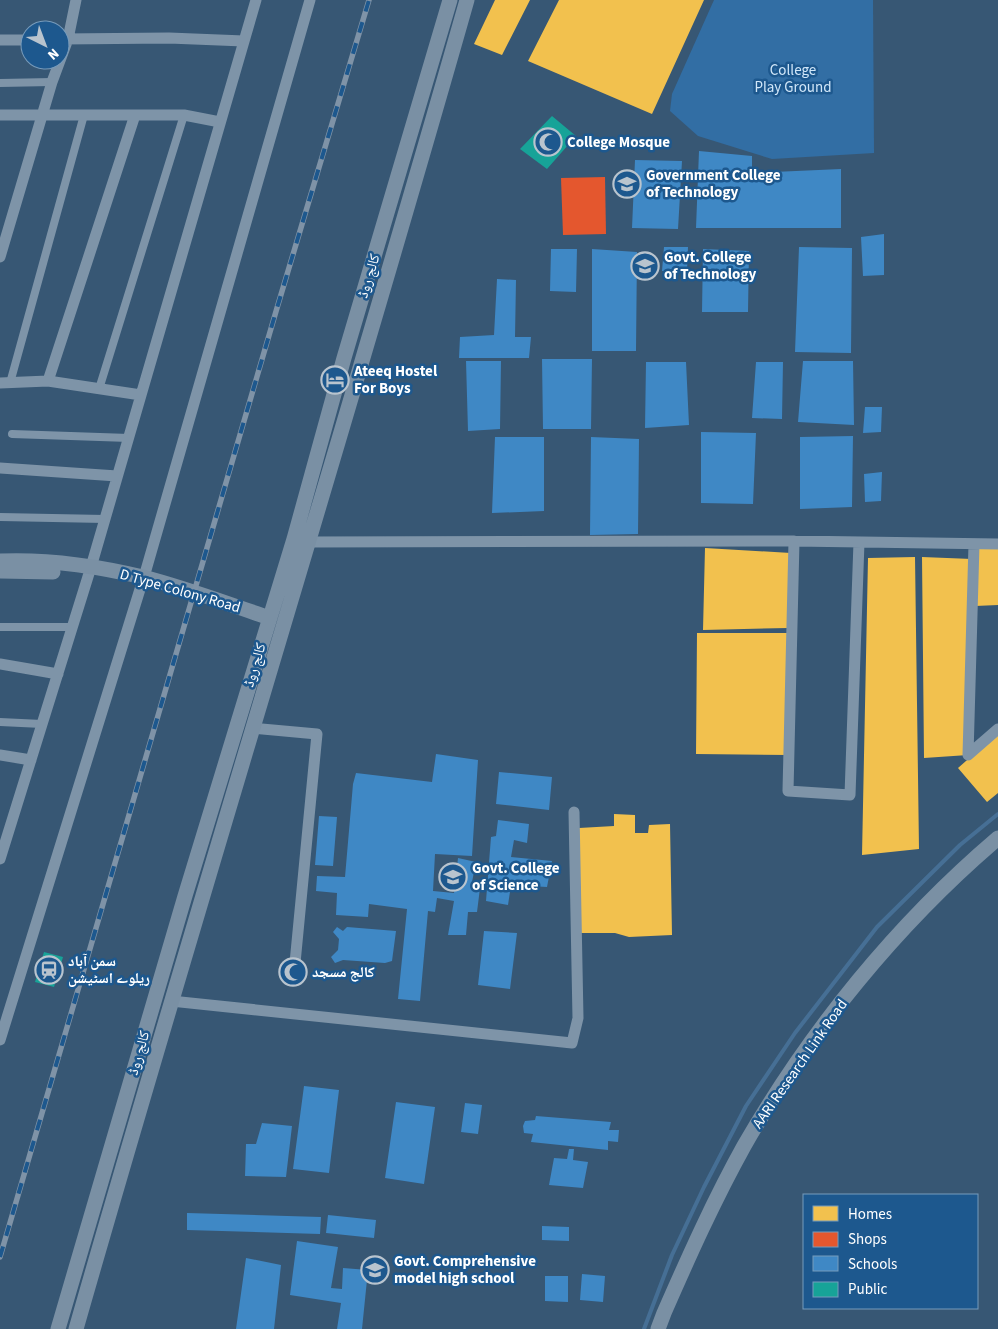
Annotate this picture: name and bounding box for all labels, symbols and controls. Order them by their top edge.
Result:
north arrow [20,20,70,70]
text: N [43,43,63,64]
park label: College Play Ground [754,60,832,98]
mosque icon: College Mosque [533,127,563,157]
place label: College Mosque [567,132,670,153]
place label: Government College of Technology [646,165,781,203]
school or university icon: Government College of Technology [612,169,642,199]
place label: Govt. College of Technology [664,247,757,285]
street label: کالج روڈ [352,251,386,301]
school or university icon: Govt. College of Technology [630,251,660,281]
place label: Ateeq Hostel For Boys [353,361,438,399]
hotel icon: Ateeq Hostel For Boys [320,365,350,395]
street label: D Type Colony Road [117,564,243,618]
street label: کالج روڈ [238,640,272,690]
place label: Govt. College of Science [472,858,560,896]
school or university icon: Govt. College of Science [438,862,468,892]
place label: سمن آباد ریلوے اسٹیشن [68,951,150,989]
station icon: سمن آباد ریلوے اسٹیشن [34,955,64,985]
mosque icon: کالج مسجد [278,957,308,987]
place label: کالج مسجد [312,962,375,983]
street label: AARI Research Link Road [747,995,853,1133]
street label: کالج روڈ [123,1028,155,1078]
legend [803,1194,978,1309]
text: Homes [848,1204,892,1225]
text: Shops [848,1229,887,1250]
place label: Govt. Comprehensive model high school [394,1251,536,1289]
text: Schools [848,1254,897,1275]
school or university icon: Govt. Comprehensive model high school [360,1255,390,1285]
text: Public [848,1279,887,1300]

